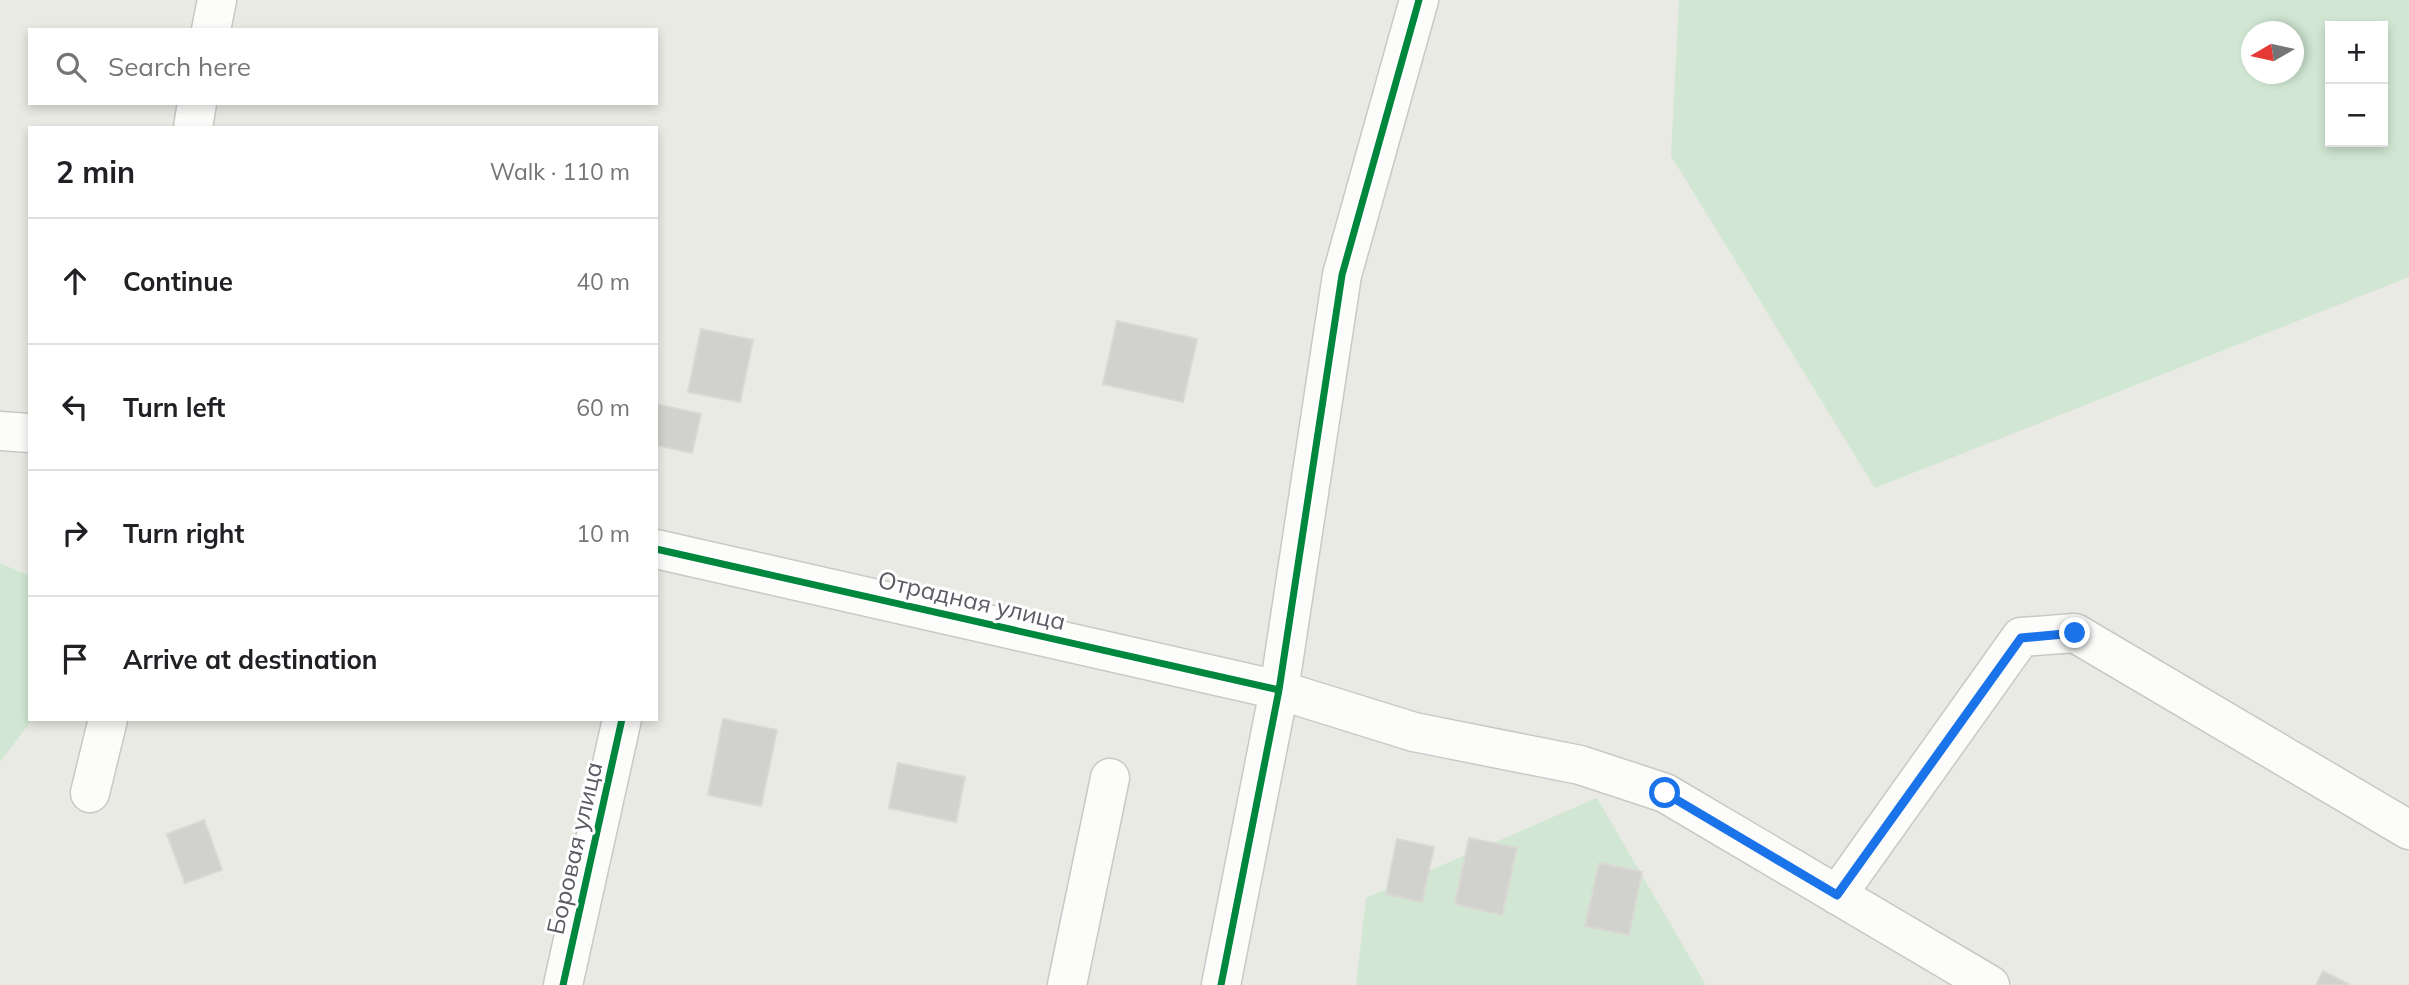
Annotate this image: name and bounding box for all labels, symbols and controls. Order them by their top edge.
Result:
north arrow [2241,21,2304,84]
map controls [2325,21,2388,147]
button: + [2325,21,2388,84]
search box [28,28,658,105]
icon: search [52,48,90,86]
text: Search here [108,50,251,83]
button: − [2325,84,2388,147]
text: 2 min [56,153,135,191]
text: Walk · 110 m [490,157,630,186]
icon: ahead [56,262,94,300]
text: Continue [123,265,233,298]
text: 40 m [576,267,630,296]
icon: left [56,388,94,426]
text: Turn left [123,391,225,424]
text: 60 m [576,393,630,422]
icon: right [56,514,94,552]
text: Turn right [123,517,244,550]
text: 10 m [576,519,630,548]
street label: Отрадная улица [875,564,1069,636]
route end [2059,617,2090,648]
icon: arrive [56,640,94,678]
text: Arrive at destination [123,643,378,676]
street label: Боровая улица [540,759,608,937]
route start [1649,777,1680,808]

